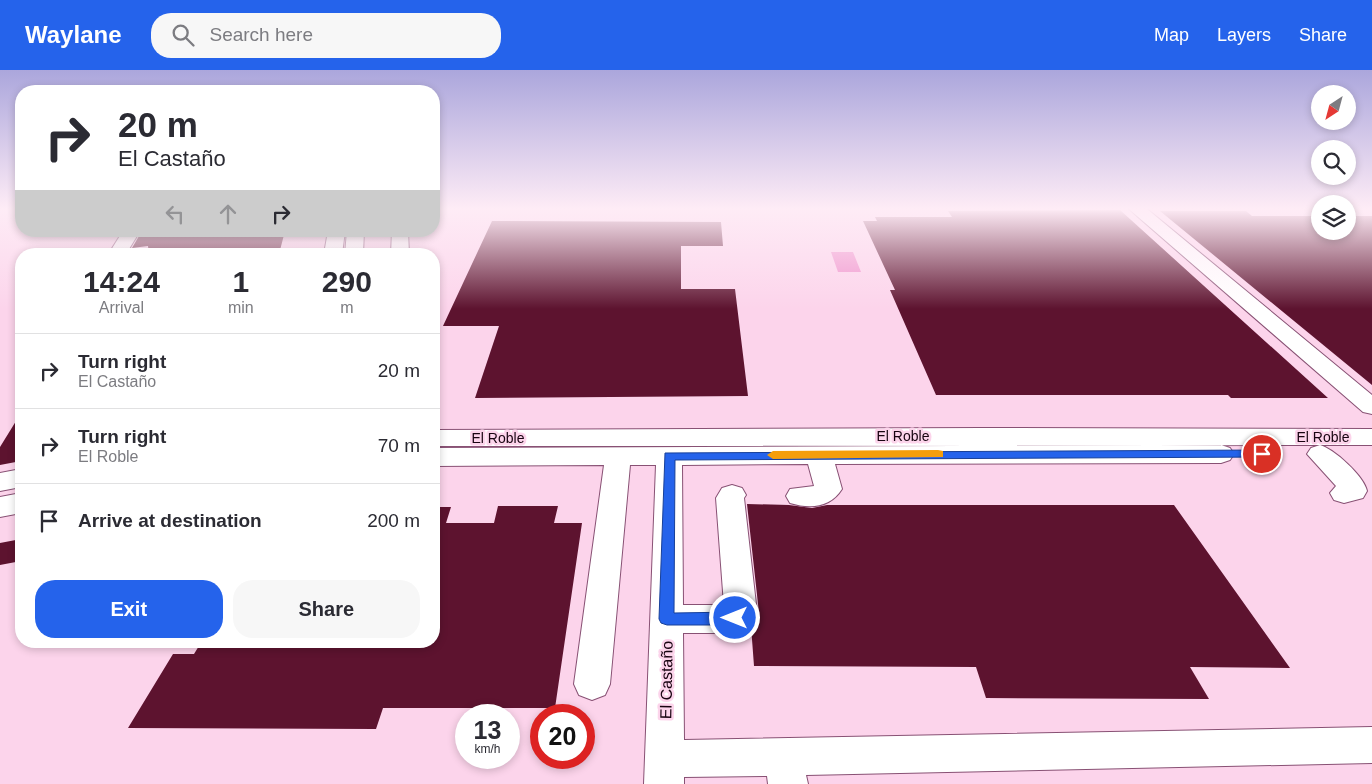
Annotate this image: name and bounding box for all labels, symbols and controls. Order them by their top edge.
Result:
search box [151,13,501,58]
text: Waylane [25,21,121,48]
icon: search [169,21,197,49]
text: Search here [209,24,313,45]
text: Map [1154,25,1189,45]
text: Layers [1217,25,1271,45]
text: Share [1299,25,1347,45]
north arrow [1311,85,1356,130]
map controls [1311,85,1356,240]
icon: right [35,105,100,170]
text: 20 m [118,105,198,144]
button: search [1311,140,1356,185]
text: El Castaño [118,146,226,171]
button: layers [1311,195,1356,240]
icon: left [161,200,189,228]
icon: ahead [214,200,242,228]
icon: right [267,200,295,228]
text: 14:24 [83,265,160,298]
text: 1 [232,265,249,298]
text: 290 [322,265,372,298]
text: Arrival [99,299,144,316]
text: min [228,299,254,316]
text: m [340,299,353,316]
text: Turn right [78,351,166,372]
icon: right [35,357,63,385]
text: 20 m [378,360,420,381]
text: El Castaño [78,373,156,390]
text: Turn right [78,426,166,447]
street label: El Roble [877,428,930,444]
street label: El Roble [1297,429,1350,445]
street label: El Roble [472,430,525,446]
icon: right [35,432,63,460]
pin [1241,433,1283,475]
text: 70 m [378,435,420,456]
icon: arrive [1248,440,1276,468]
text: El Roble [78,448,138,465]
icon: arrive [35,507,63,535]
text: Arrive at destination [78,510,262,531]
text: 200 m [367,510,420,531]
button: Exit [35,580,223,638]
button: Share [233,580,420,638]
position arrow [708,591,760,643]
street label: El Castaño [657,641,676,719]
speed limit sign: 20 [530,704,595,769]
text: 13 [474,716,501,744]
text: km/h [474,742,501,756]

